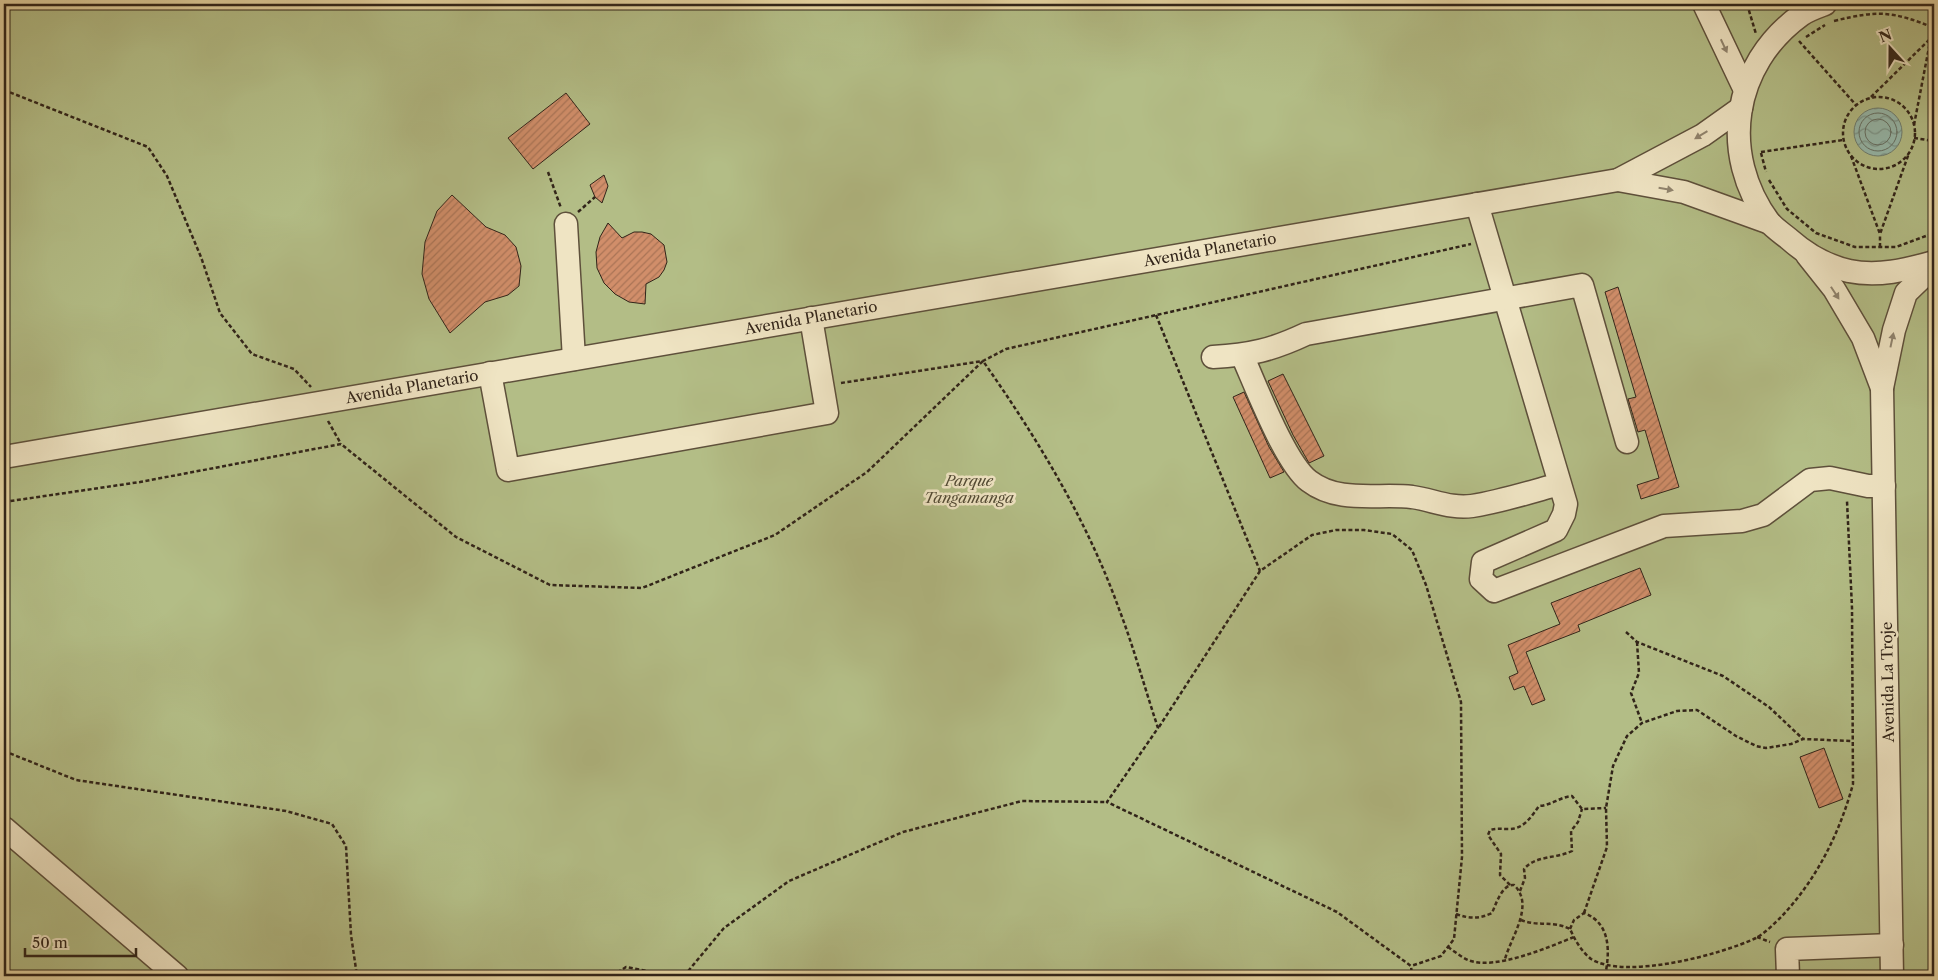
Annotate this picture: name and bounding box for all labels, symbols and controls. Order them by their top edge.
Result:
north arrow [1866,22,1916,72]
text: N [1876,25,1894,46]
one-way arrow [1721,39,1729,53]
one-way arrow [1695,131,1708,140]
one-way arrow [1659,185,1675,193]
street label: Avenida Planetario [1141,228,1278,271]
one-way arrow [1831,286,1840,299]
street label: Avenida Planetario [742,296,879,339]
one-way arrow [1888,333,1896,348]
street label: Avenida Planetario [343,365,480,408]
park label: Parque Tangamanga [924,471,1014,507]
street label: Avenida La Troje [1877,622,1898,743]
scale bar [25,925,136,957]
text: 50 m [32,933,68,952]

